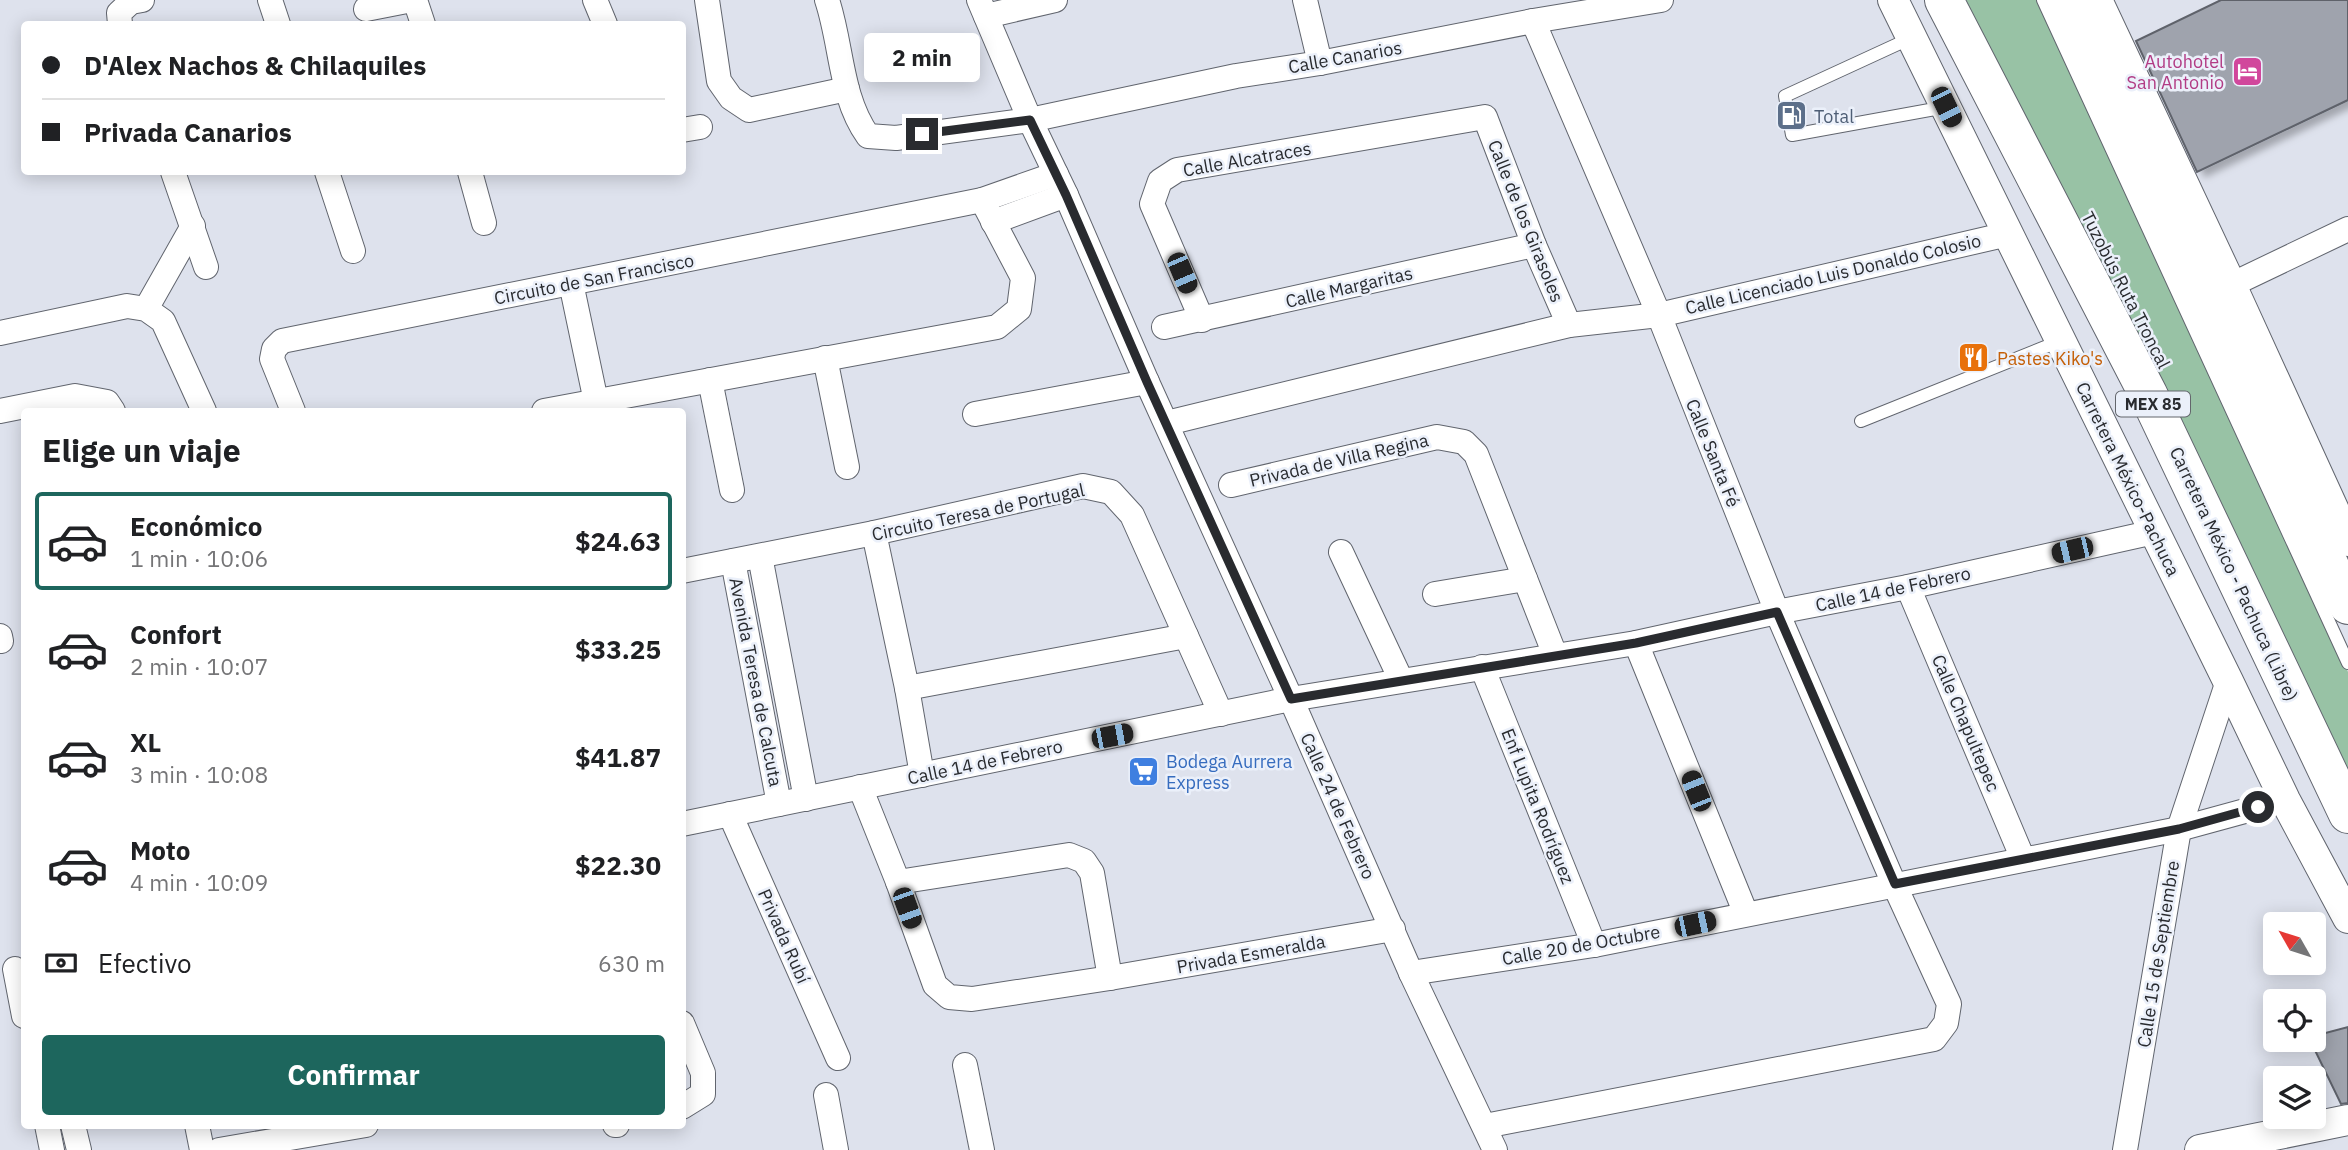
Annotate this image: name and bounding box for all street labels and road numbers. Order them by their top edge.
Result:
street label: Calle Canarios [1286,36,1404,78]
street label: Calle Alcatraces [1181,136,1313,182]
street label: Calle de los Girasoles [1483,137,1569,305]
street label: Tuzobús Ruta Troncal [2076,208,2176,373]
street label: Calle Licenciado Luis Donaldo Colosio [1683,229,1983,319]
street label: Circuito de San Francisco [492,248,696,310]
street label: Calle Margaritas [1283,261,1415,313]
street label: Carretera México-Pachuca [2071,378,2185,580]
road number: MEX 85 [2116,392,2190,416]
street label: Calle Santa Fé [1681,396,1745,511]
street label: Privada de Villa Regina [1247,428,1431,492]
street label: Carretera México - Pachuca (Libre) [2165,443,2303,705]
street label: Circuito Teresa de Portugal [870,478,1087,546]
street label: Calle 14 de Febrero [1813,561,1973,617]
street label: Avenida Teresa de Calcuta [724,576,788,789]
street label: Calle Chapultepec [1927,651,2005,795]
street label: Enf Lupita Rodríguez [1496,725,1580,887]
street label: Calle 24 de Febrero [1295,729,1381,883]
street label: Calle 14 de Febrero [905,734,1065,790]
street label: Calle 15 de Septiembre [2132,859,2184,1049]
street label: Privada Rubí [753,885,815,987]
street label: Calle 20 de Octubre [1500,920,1662,970]
street label: Privada Esmeralda [1175,930,1327,978]

